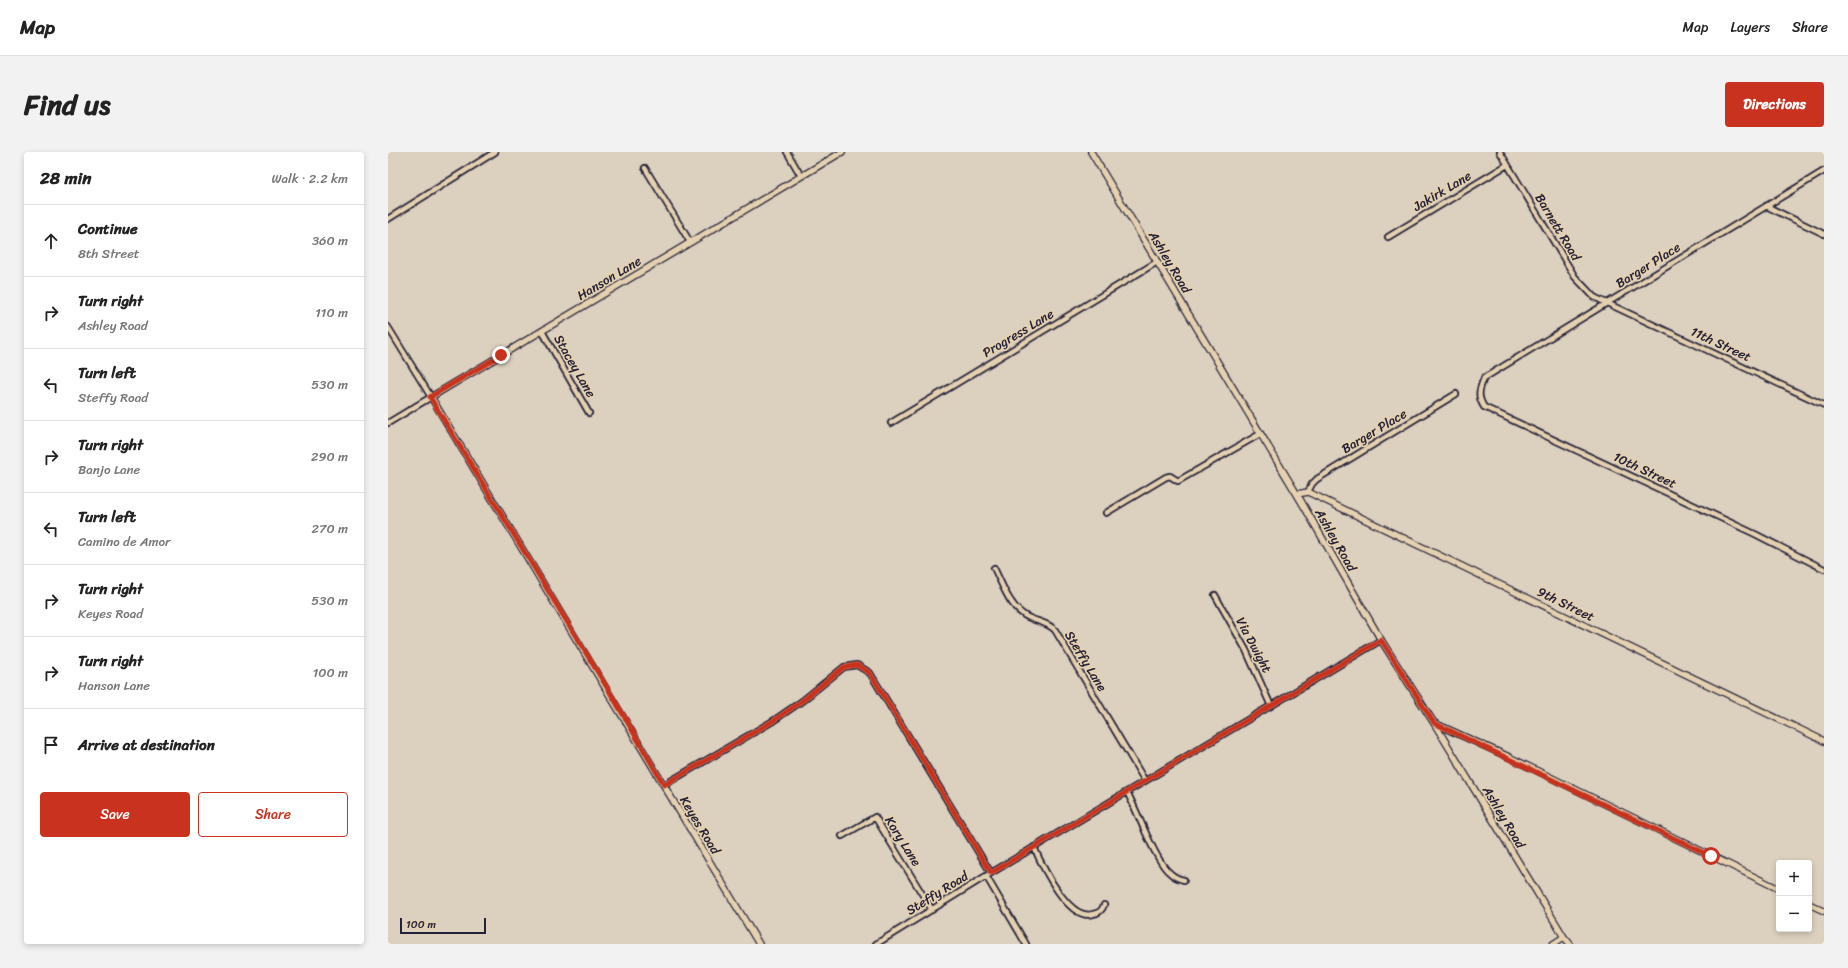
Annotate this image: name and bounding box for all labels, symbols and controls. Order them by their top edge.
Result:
text: Map [20,11,55,44]
text: Map [1683,15,1708,40]
text: Layers [1730,15,1770,40]
text: Share [1792,15,1828,40]
text: Find us [24,80,111,129]
button: Directions [1725,82,1824,127]
text: 28 min [40,163,91,193]
street label: Jakirk Lane [1407,164,1476,218]
text: Walk · 2.2 km [271,167,348,190]
street label: Barnett Road [1529,189,1588,266]
text: Continue [78,216,138,242]
street label: Ashley Road [1142,225,1198,299]
text: 360 m [312,229,348,252]
icon: ahead [40,230,62,252]
street label: Barger Place [1611,236,1685,294]
text: 8th Street [78,242,140,265]
street label: Hanson Lane [572,249,646,306]
text: Turn right [78,288,143,314]
text: 110 m [315,301,348,324]
icon: right [40,302,62,324]
street label: Progress Lane [978,302,1058,363]
text: Ashley Road [78,314,148,337]
street label: 11th Street [1687,320,1756,368]
street label: Stacey Lane [548,330,603,402]
route end [492,346,510,364]
text: Turn left [78,360,136,386]
text: 530 m [311,373,348,396]
icon: left [40,374,62,396]
text: Steffy Road [78,386,148,409]
street label: Barger Place [1337,402,1412,460]
text: Turn right [78,432,143,458]
text: 290 m [311,445,348,468]
street label: 10th Street [1610,445,1681,495]
icon: right [40,446,62,468]
text: Banjo Lane [78,458,140,481]
street label: Ashley Road [1308,503,1364,577]
text: Turn left [78,504,136,530]
text: 270 m [311,517,348,540]
icon: left [40,518,62,540]
text: Camino de Amor [78,530,170,553]
text: Turn right [78,576,143,602]
street label: 9th Street [1533,580,1599,628]
text: 530 m [311,589,348,612]
icon: right [40,590,62,612]
text: Keyes Road [78,602,143,625]
street label: Via Dwight [1230,613,1279,677]
street label: Steffy Lane [1059,626,1113,696]
text: Turn right [78,648,143,674]
text: 100 m [313,661,348,684]
icon: right [40,662,62,684]
text: Hanson Lane [78,674,150,697]
text: Arrive at destination [78,732,215,758]
icon: arrive [40,734,62,756]
street label: Ashley Road [1476,780,1532,854]
street label: Keyes Road [673,791,727,860]
button: Save [40,792,190,837]
button: Share [198,792,348,837]
street label: Kory Lane [878,811,928,871]
route start [1702,847,1720,865]
map controls [1776,860,1812,932]
button: + [1776,860,1812,896]
street label: Steffy Road [901,864,974,921]
button: − [1776,896,1812,932]
text: 100 m [406,915,436,934]
scale bar [400,916,486,935]

